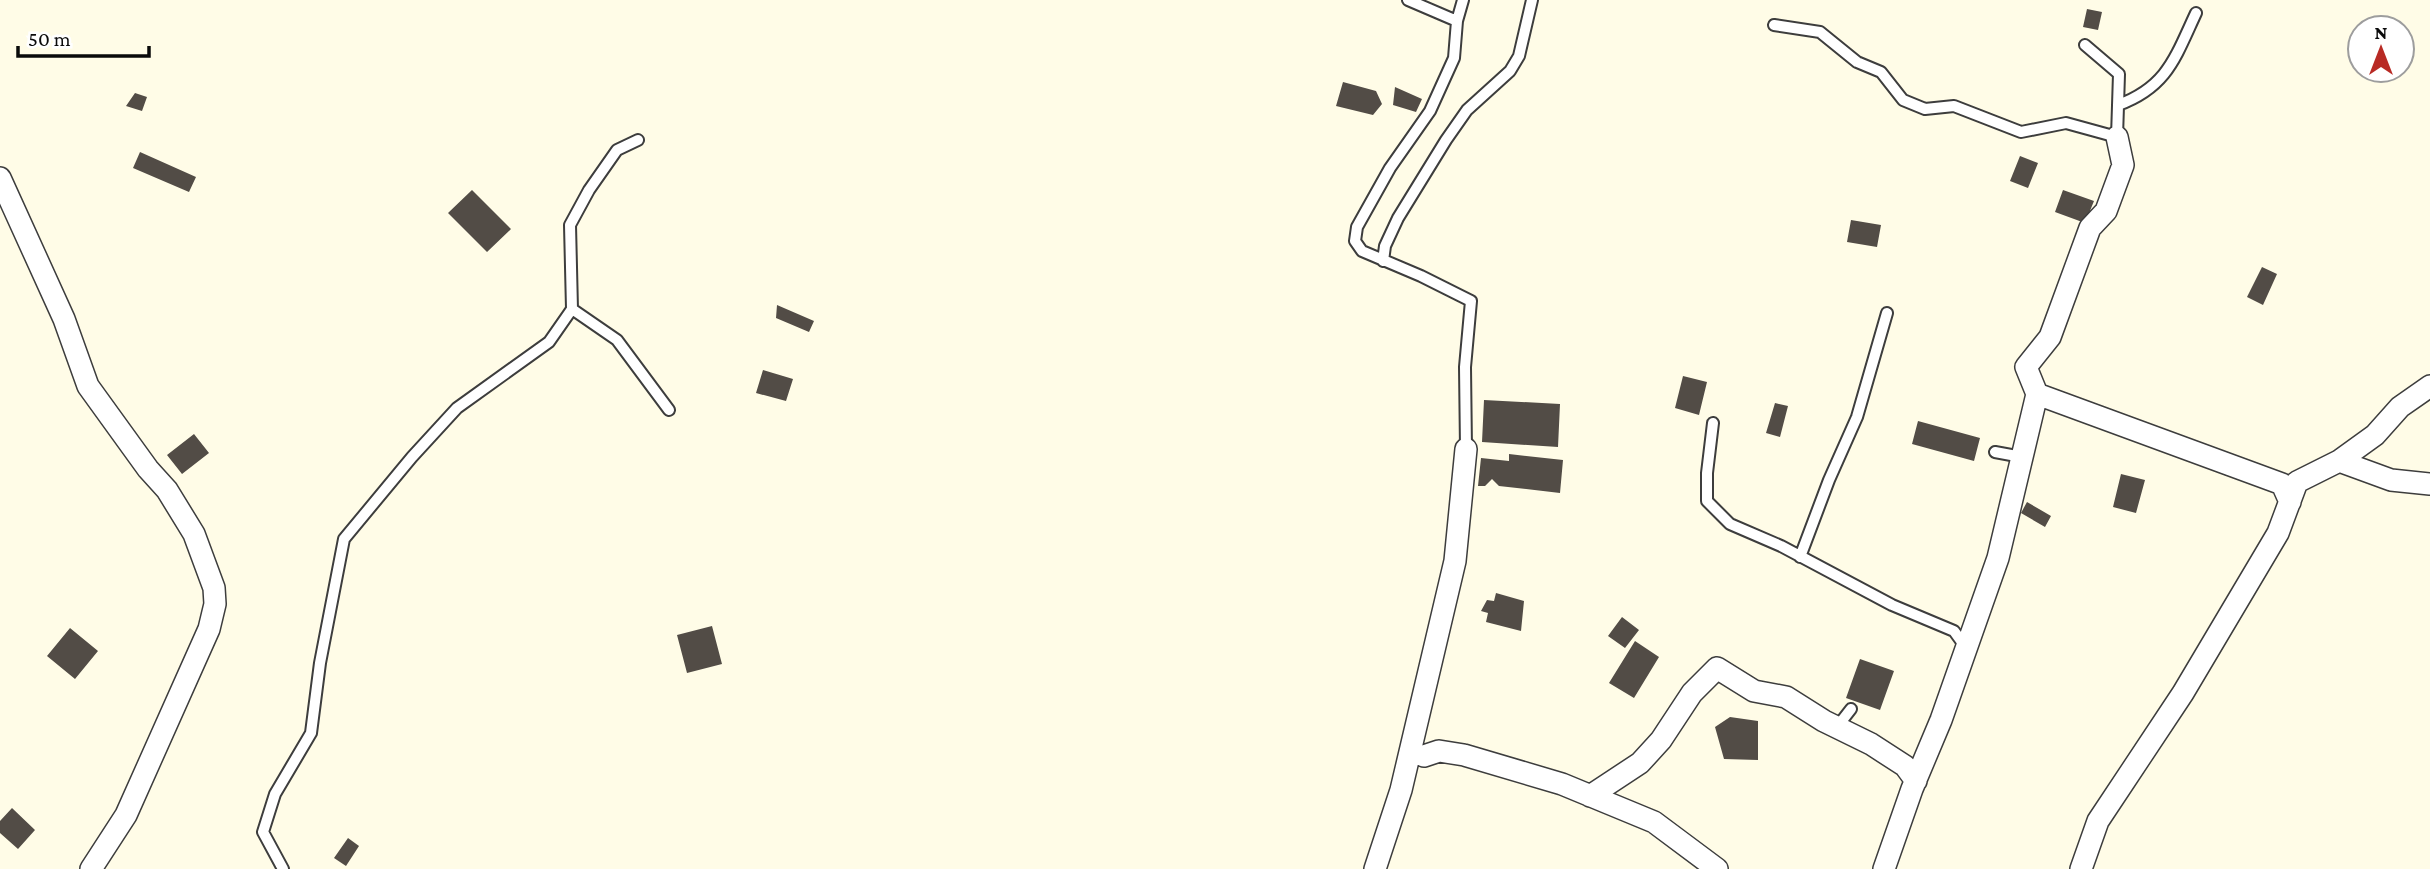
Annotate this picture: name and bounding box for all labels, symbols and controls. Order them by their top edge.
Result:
scale bar [18,14,149,58]
north arrow [2346,14,2416,84]
text: N [2375,22,2388,43]
text: 50 m [28,27,71,51]

